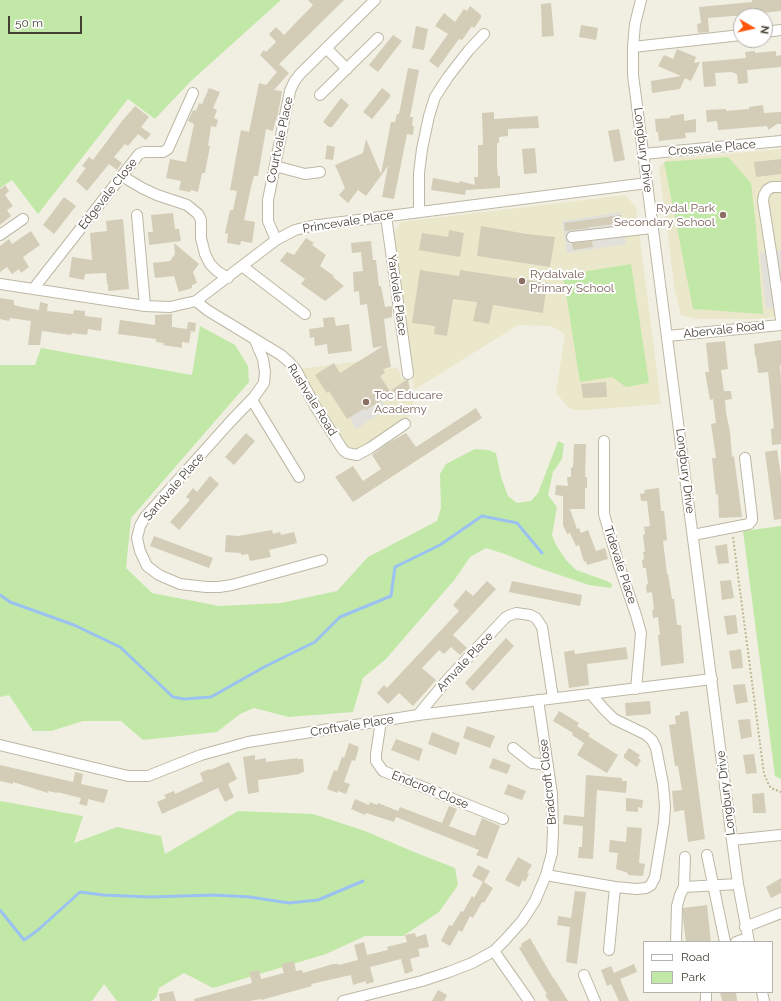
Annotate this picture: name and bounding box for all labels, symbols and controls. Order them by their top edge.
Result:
scale bar [10,8,84,34]
north arrow [733,8,773,48]
text: 50 m [15,16,43,30]
text: N [757,25,771,35]
street label: Courtvale Place [264,96,296,184]
street label: Longbury Drive [631,107,655,193]
street label: Crossvale Place [668,137,756,159]
street label: Edgevale Close [76,155,140,233]
place label: Rydal Park Secondary School [614,201,715,229]
street label: Princevale Place [302,208,394,236]
marker: Rydal Park Secondary School [718,210,728,220]
street label: Yardvale Place [384,254,410,336]
place label: Rydalvale Primary School [530,267,614,295]
marker: Rydalvale Primary School [517,276,527,286]
street label: Abervale Road [683,319,765,341]
street label: Rushvale Road [284,361,340,439]
place label: Toc Educare Academy [374,388,443,416]
marker: Toc Educare Academy [361,397,371,407]
street label: Longbury Drive [673,428,697,514]
street label: Sandvale Place [141,450,207,524]
street label: Tidevale Place [601,524,639,606]
street label: Amvale Place [434,629,496,695]
street label: Croftvale Place [309,712,395,740]
street label: Bradcroft Close [536,738,560,826]
street label: Longbury Drive [714,750,738,836]
street label: Endcroft Close [389,768,471,812]
legend [643,941,773,993]
text: Road [681,950,710,964]
text: Park [681,970,706,984]

